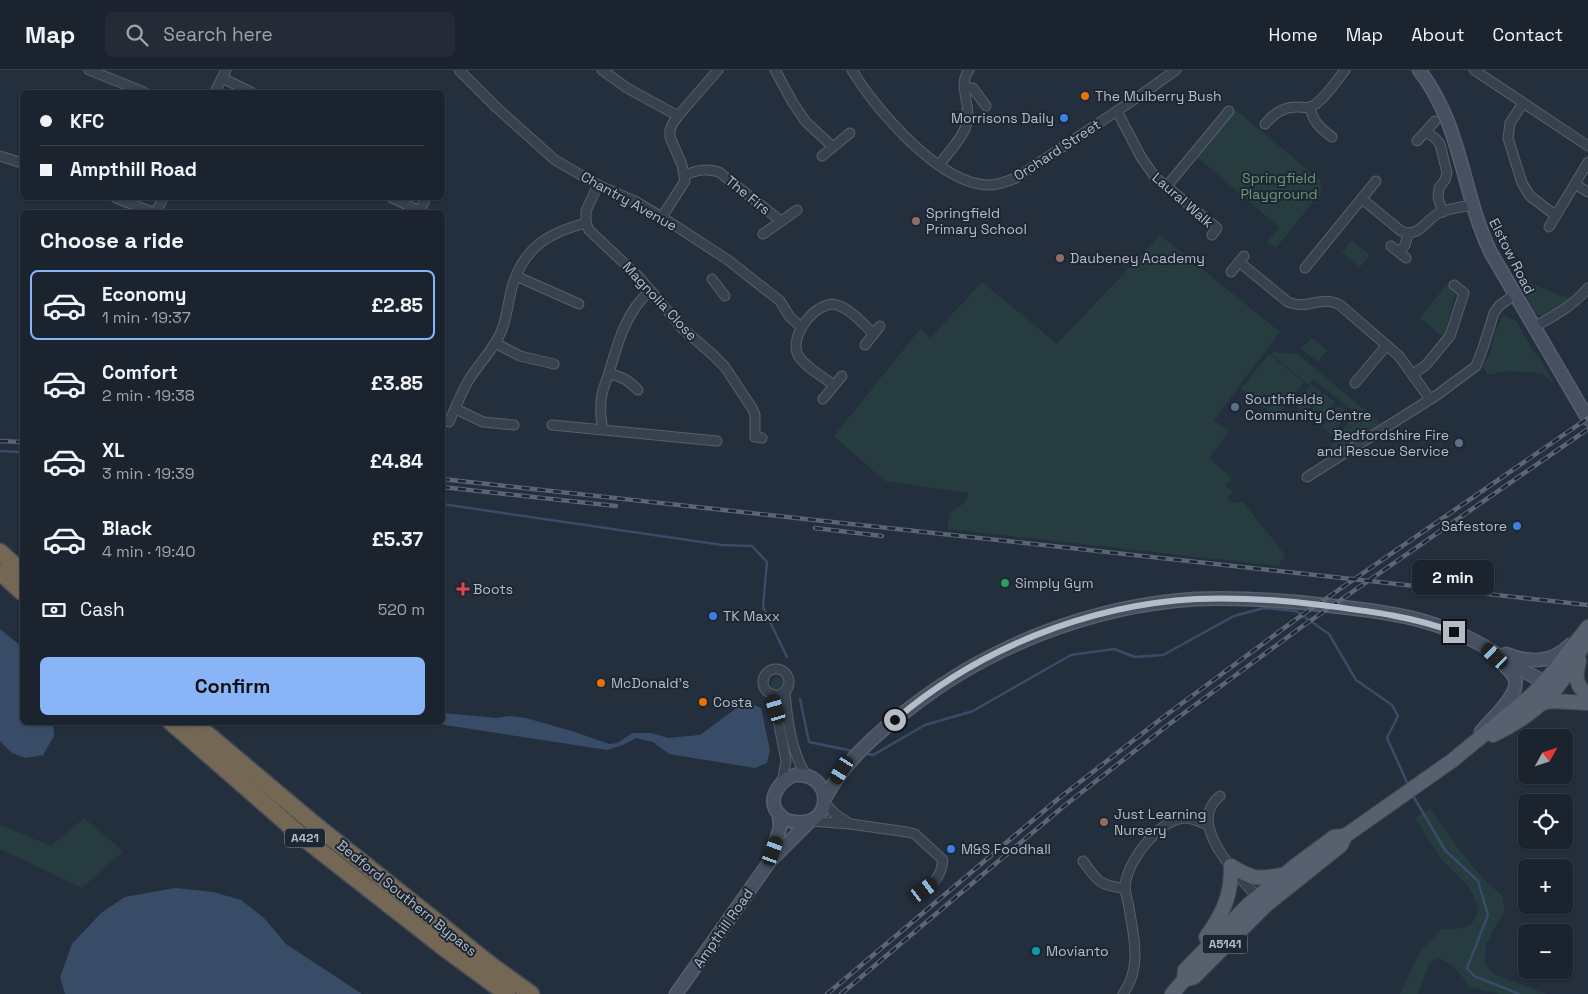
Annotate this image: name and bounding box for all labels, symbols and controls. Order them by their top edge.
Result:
search box [105,12,455,57]
text: Map [25,19,75,50]
icon: search [123,21,151,49]
text: Search here [163,22,273,47]
text: Home [1269,23,1318,46]
text: Map [1346,23,1383,46]
text: About [1411,23,1465,46]
text: Contact [1493,23,1563,46]
place label: The Mulberry Bush [1095,87,1222,105]
marker: The Mulberry Bush [1079,90,1091,102]
text: KFC [70,109,104,134]
place label: Morrisons Daily [951,109,1054,127]
marker: Morrisons Daily [1058,112,1070,124]
street label: Orchard Street [1010,115,1104,185]
text: Ampthill Road [70,157,197,182]
street label: Chantry Avenue [578,167,680,235]
street label: Laural Walk [1149,169,1218,232]
park label: Springfield Playground [1240,169,1318,203]
street label: The Firs [722,172,774,218]
place label: Springfield Primary School [926,204,1027,238]
marker: Springfield Primary School [910,215,922,227]
street label: Elstow Road [1485,215,1539,297]
text: Choose a ride [40,226,184,254]
place label: Daubeney Academy [1070,249,1205,267]
marker: Daubeney Academy [1054,252,1066,264]
street label: Magnolia Close [619,258,701,344]
text: Economy [102,282,186,307]
icon: car [42,283,87,328]
text: £2.85 [371,293,423,318]
text: 1 min · 19:37 [102,307,191,328]
text: Comfort [102,360,178,385]
icon: car [42,361,87,406]
text: £3.85 [371,371,423,396]
text: 2 min · 19:38 [102,385,195,406]
place label: Southfields Community Centre [1245,390,1371,424]
marker: Southfields Community Centre [1229,401,1241,413]
place label: Bedfordshire Fire and Rescue Service [1317,426,1449,460]
marker: Bedfordshire Fire and Rescue Service [1453,437,1465,449]
text: XL [102,438,125,463]
icon: car [42,439,87,484]
text: £4.84 [370,449,423,474]
text: 3 min · 19:39 [102,463,194,484]
text: Black [102,516,152,541]
icon: car [42,517,87,562]
place label: Safestore [1441,517,1507,535]
marker: Safestore [1511,520,1523,532]
text: £5.37 [372,527,423,552]
text: 4 min · 19:40 [102,541,196,562]
callout: 2 min [1413,560,1495,594]
text: 2 min [1432,567,1474,588]
place label: Simply Gym [1015,574,1094,592]
marker: Simply Gym [999,577,1011,589]
place label: Boots [473,580,513,598]
marker: Boots [457,583,469,595]
icon: cash [40,596,68,624]
text: Cash [80,597,125,622]
text: 520 m [378,599,425,620]
place label: TK Maxx [723,607,780,625]
marker: TK Maxx [707,610,719,622]
route end [1443,621,1465,643]
car [1478,640,1511,672]
button: Confirm [40,657,425,715]
place label: McDonald's [611,674,689,692]
marker: McDonald's [595,677,607,689]
car [764,692,787,726]
place label: Costa [713,693,752,711]
marker: Costa [697,696,709,708]
route start [884,709,906,731]
north arrow [1518,729,1572,784]
map controls [1518,729,1573,979]
car [827,753,856,787]
button: locate [1518,794,1573,849]
place label: Just Learning Nursery [1114,805,1207,839]
marker: Just Learning Nursery [1098,816,1110,828]
road number: A421 [285,828,325,848]
car [760,834,785,868]
street label: Bedford Southern Bypass [333,836,481,960]
place label: M&S Foodhall [961,840,1051,858]
marker: M&S Foodhall [945,843,957,855]
button: + [1518,859,1573,914]
car [907,875,940,905]
street label: Ampthill Road [689,885,757,971]
button: − [1518,924,1573,979]
road number: A5141 [1202,934,1248,954]
place label: Movianto [1046,942,1109,960]
marker: Movianto [1030,945,1042,957]

